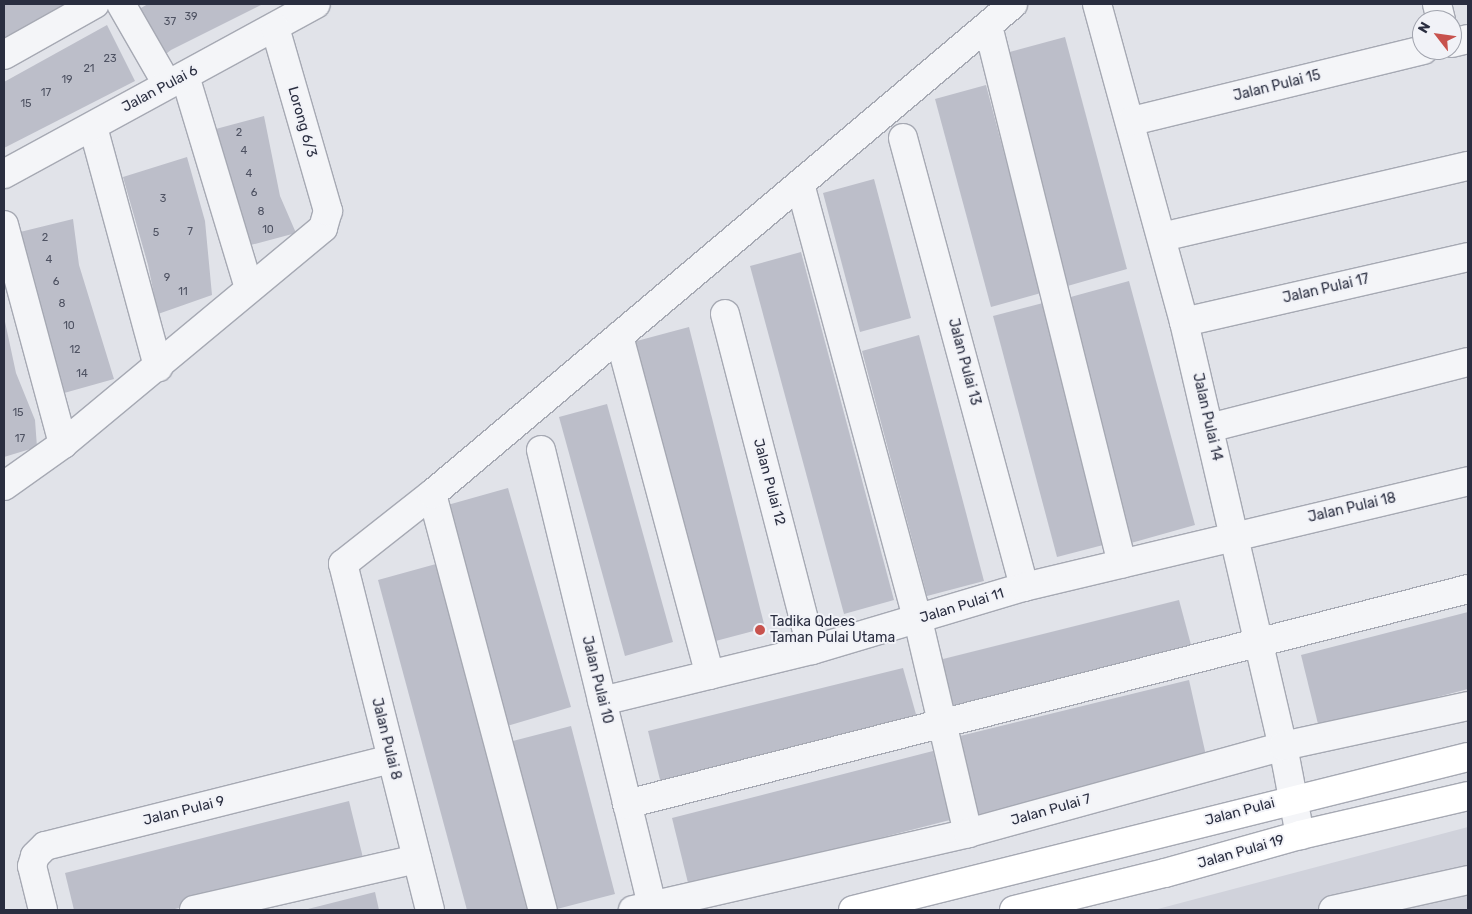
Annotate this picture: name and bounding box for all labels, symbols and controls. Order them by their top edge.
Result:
house number: 39 [184,10,198,24]
north arrow [1412,10,1462,60]
house number: 37 [164,15,176,29]
text: N [1415,19,1434,36]
house number: 23 [103,52,117,66]
house number: 21 [83,62,95,76]
street label: Jalan Pulai 6 [119,62,201,116]
street label: Jalan Pulai 15 [1232,67,1322,105]
house number: 19 [61,73,73,87]
street label: Lorong 6/3 [284,85,320,159]
house number: 17 [41,86,51,100]
house number: 15 [20,97,32,111]
house number: 2 [236,126,242,140]
house number: 4 [241,144,247,158]
house number: 4 [246,167,252,181]
house number: 6 [251,186,257,200]
house number: 3 [160,192,166,206]
house number: 8 [258,205,264,219]
house number: 10 [262,223,274,237]
house number: 7 [187,225,193,239]
house number: 5 [153,226,159,240]
house number: 2 [42,231,48,245]
house number: 4 [46,253,52,267]
house number: 9 [164,271,170,285]
street label: Jalan Pulai 17 [1281,271,1371,307]
house number: 6 [53,275,59,289]
house number: 11 [178,285,188,299]
house number: 8 [59,297,65,311]
street label: Jalan Pulai 13 [944,317,984,407]
house number: 10 [63,319,75,333]
house number: 12 [69,343,81,357]
house number: 14 [76,367,88,381]
street label: Jalan Pulai 14 [1189,371,1225,463]
house number: 15 [12,406,24,420]
house number: 17 [15,432,25,446]
street label: Jalan Pulai 12 [749,437,789,527]
street label: Jalan Pulai 18 [1306,490,1398,526]
street label: Jalan Pulai 11 [918,585,1006,627]
place label: Tadika Qdees Taman Pulai Utama [770,614,895,646]
marker: Tadika Qdees Taman Pulai Utama [754,624,766,636]
street label: Jalan Pulai 10 [578,634,616,726]
street label: Jalan Pulai 8 [368,696,404,782]
street label: Jalan Pulai 7 [1009,791,1093,829]
street label: Jalan Pulai 9 [142,793,226,829]
street label: Jalan Pulai [1203,795,1277,829]
street label: Jalan Pulai 19 [1196,832,1286,872]

